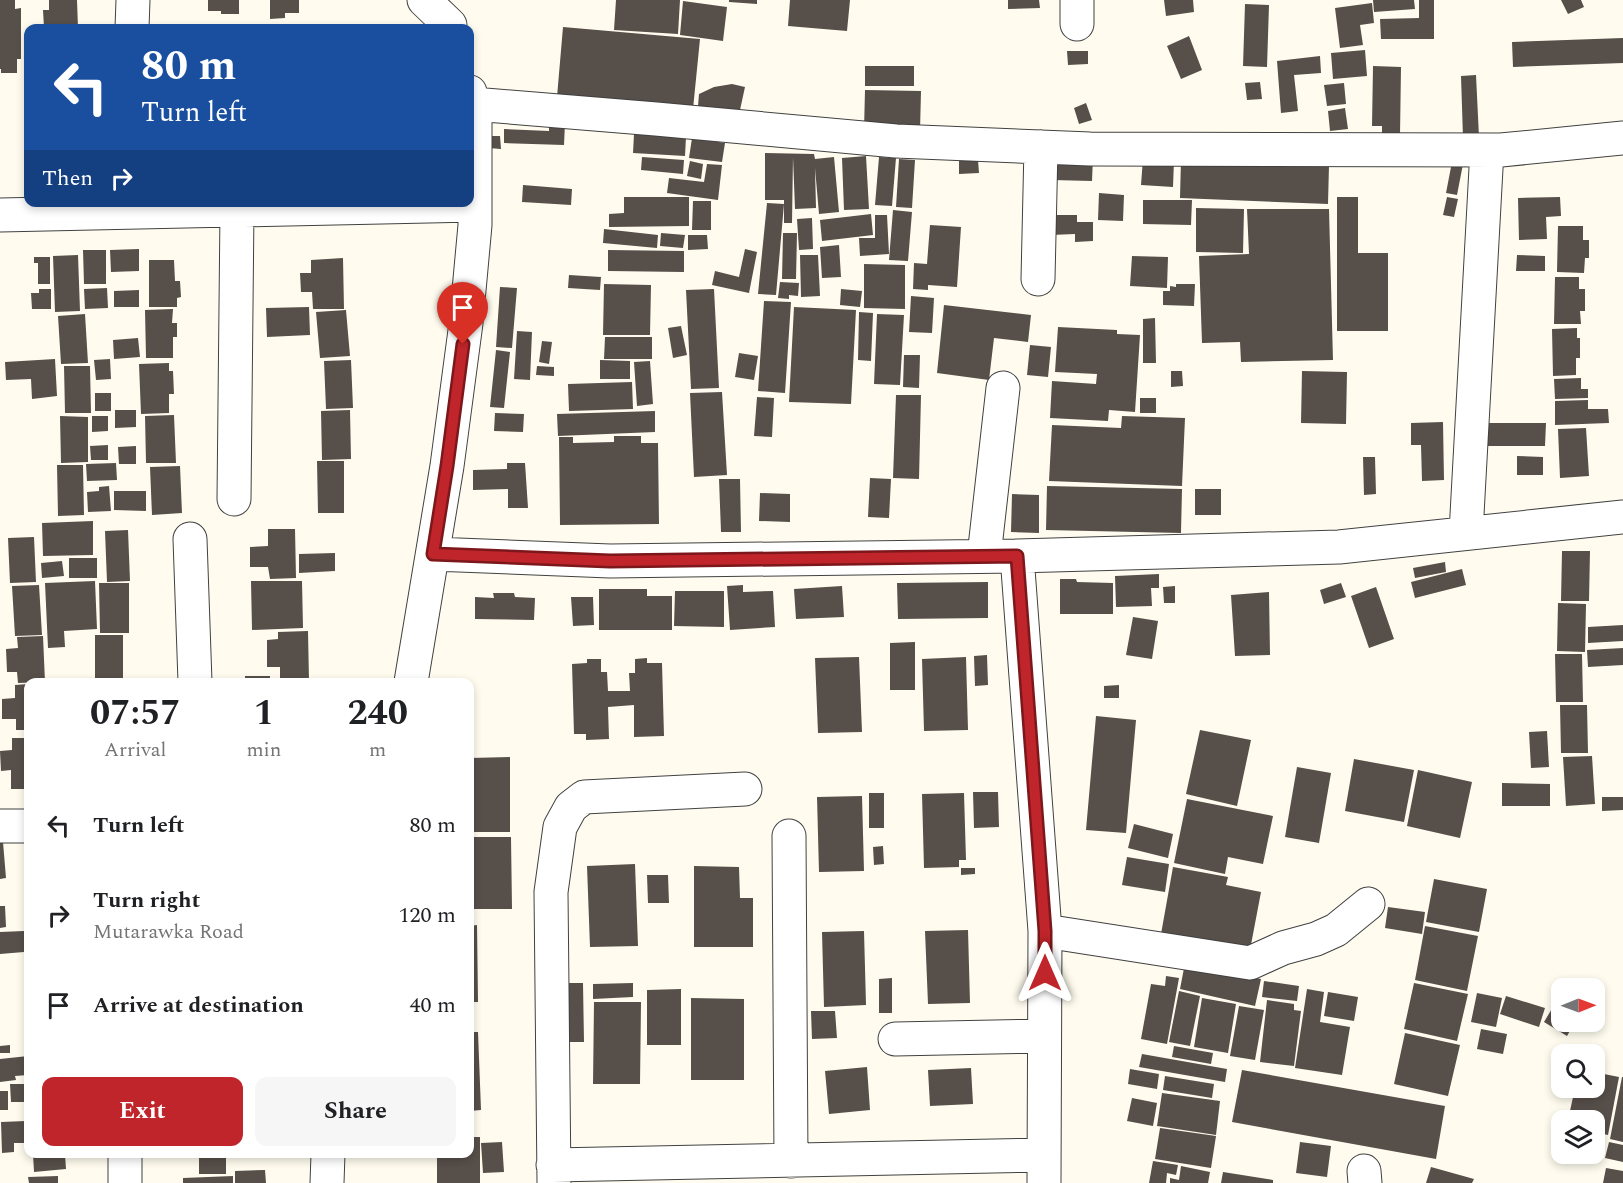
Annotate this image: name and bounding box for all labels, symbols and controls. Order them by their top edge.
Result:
text: 80 m [141,35,236,98]
icon: left [42,48,120,126]
text: Turn left [141,92,247,134]
text: Then [42,162,93,195]
icon: right [105,162,138,195]
pin [437,282,488,344]
icon: arrive [446,291,479,324]
text: 07:57 [90,686,180,741]
text: 1 [254,686,274,741]
text: 240 [347,686,408,741]
text: Arrival [104,735,166,765]
text: min [246,735,281,765]
text: m [369,735,386,765]
icon: left [42,809,75,842]
text: Turn left [93,809,185,842]
text: 80 m [410,809,456,842]
text: Turn right [93,884,200,917]
icon: right [42,899,75,932]
text: 120 m [399,899,456,932]
text: Mutarawka Road [93,917,244,947]
position arrow [1013,941,1077,1005]
north arrow [1551,978,1605,1032]
map controls [1551,978,1605,1164]
icon: arrive [42,989,75,1022]
text: Arrive at destination [93,989,304,1022]
text: 40 m [410,989,456,1022]
button: search [1551,1044,1605,1098]
button: Exit [42,1077,243,1146]
button: Share [255,1077,456,1146]
button: layers [1551,1110,1605,1164]

